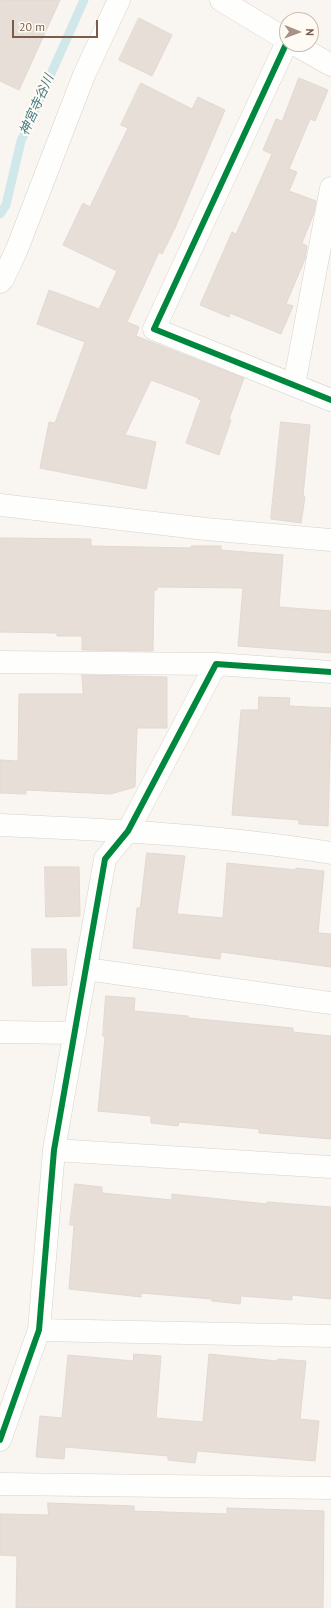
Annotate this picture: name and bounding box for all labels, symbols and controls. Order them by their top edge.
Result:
scale bar [14,12,100,38]
north arrow [279,12,319,52]
text: 20 m [19,19,45,34]
text: N [303,28,317,36]
water label: 神宮寺谷川 [17,72,57,138]

